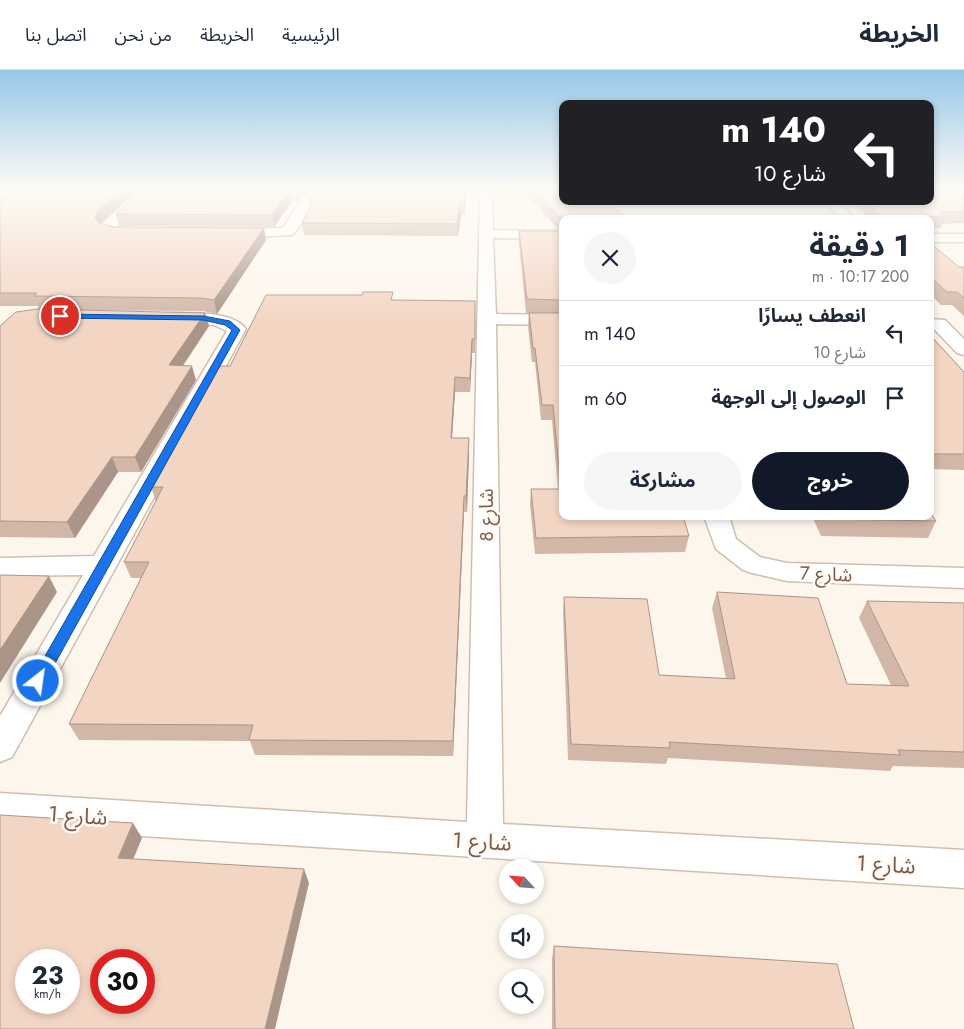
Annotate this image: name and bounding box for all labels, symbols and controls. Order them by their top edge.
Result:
text: الخريطة [859,16,939,51]
text: اتصل بنا [25,22,87,48]
text: من نحن [115,22,172,48]
text: الخريطة [200,22,254,48]
text: الرئيسية [282,22,340,48]
text: 140 m [721,105,826,155]
icon: left [844,120,909,185]
text: شارع 10 [753,157,826,189]
text: 1 دقيقة [809,224,909,267]
button: close [584,232,636,284]
text: 200 m · 10:17 [812,265,909,288]
pin [39,295,81,337]
icon: arrive [46,302,74,330]
text: انعطف يسارًا [758,302,866,329]
icon: left [881,319,909,347]
text: 140 m [584,320,636,347]
text: شارع 10 [813,341,866,364]
text: الوصول إلى الوجهة [711,384,866,411]
icon: arrive [881,384,909,412]
text: 60 m [584,385,627,412]
button: مشاركة [584,452,742,510]
button: خروج [752,452,909,510]
street label: شارع 8 [473,488,500,542]
street label: شارع 7 [799,560,853,588]
position arrow [11.0,654,63.0,706]
street label: شارع 1 [47,797,109,834]
street label: شارع 1 [451,823,512,860]
street label: شارع 1 [855,846,916,883]
north arrow [499,859,544,904]
map controls [499,859,544,1014]
button: sound [499,914,544,959]
speed limit sign: 30 [90,949,155,1014]
text: 23 [32,957,63,993]
button: search [499,969,544,1014]
text: km/h [34,985,61,1003]

